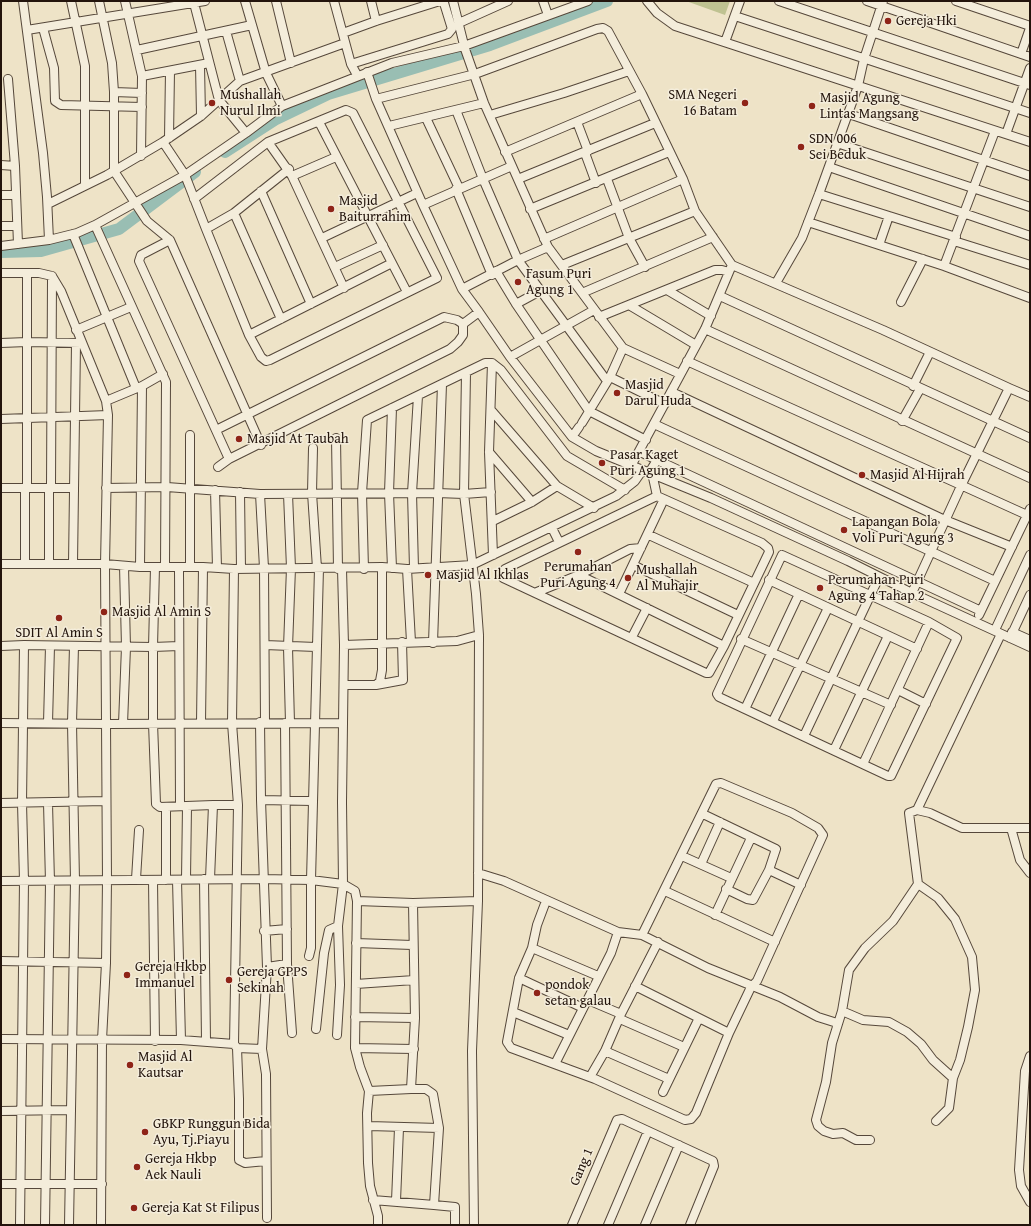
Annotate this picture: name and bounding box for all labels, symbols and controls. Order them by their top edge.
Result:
place label: Gereja Hki [896,13,957,29]
marker: Gereja Hki [883,16,893,26]
place label: Mushallah Nurul Ilmi [220,87,281,120]
place label: SMA Negeri 16 Batam [668,87,737,120]
place label: Masjid Agung Lintas Mangsang [820,90,919,122]
marker: Mushallah Nurul Ilmi [207,98,217,108]
marker: SMA Negeri 16 Batam [740,98,750,108]
marker: Masjid Agung Lintas Mangsang [807,101,817,111]
place label: SDN 006 Sei Beduk [809,131,866,164]
marker: SDN 006 Sei Beduk [796,142,806,152]
place label: Masjid Baiturrahim [339,193,411,226]
marker: Masjid Baiturrahim [326,204,336,214]
place label: Fasum Puri Agung 1 [526,266,591,298]
marker: Fasum Puri Agung 1 [513,277,523,287]
place label: Masjid Darul Huda [625,377,691,410]
marker: Masjid Darul Huda [612,388,622,398]
place label: Masjid At Taubah [247,431,349,447]
marker: Masjid At Taubah [234,434,244,444]
place label: Pasar Kaget Puri Agung 1 [610,447,686,480]
marker: Pasar Kaget Puri Agung 1 [597,458,607,468]
place label: Masjid Al Hijrah [870,467,964,483]
marker: Masjid Al Hijrah [857,470,867,480]
place label: Lapangan Bola Voli Puri Agung 3 [852,514,954,546]
marker: Lapangan Bola Voli Puri Agung 3 [839,525,849,535]
marker: Perumahan Puri Agung 4 [573,547,583,557]
place label: Perumahan Puri Agung 4 [540,559,616,592]
place label: Mushallah Al Muhajir [636,562,698,594]
place label: Masjid Al Ikhlas [436,567,529,583]
marker: Masjid Al Ikhlas [423,570,433,580]
place label: Perumahan Puri Agung 4 Tahap 2 [828,572,925,604]
marker: Mushallah Al Muhajir [623,573,633,583]
marker: Perumahan Puri Agung 4 Tahap 2 [815,583,825,593]
place label: Masjid Al Amin S [112,604,211,620]
marker: Masjid Al Amin S [99,607,109,617]
marker: SDIT Al Amin S [54,613,64,623]
place label: SDIT Al Amin S [15,625,103,641]
place label: Gereja Hkbp Immanuel [135,959,207,992]
place label: Gereja GPPS Sekinah [237,964,308,996]
marker: Gereja Hkbp Immanuel [122,970,132,980]
marker: Gereja GPPS Sekinah [224,975,234,985]
place label: pondok setan galau [545,977,611,1010]
marker: pondok setan galau [532,988,542,998]
place label: Masjid Al Kautsar [138,1049,192,1082]
marker: Masjid Al Kautsar [125,1060,135,1070]
place label: GBKP Runggun Bida Ayu, Tj.Piayu [153,1116,270,1148]
marker: GBKP Runggun Bida Ayu, Tj.Piayu [140,1127,150,1137]
street label: Gang 1 [567,1146,597,1188]
place label: Gereja Hkbp Aek Nauli [145,1151,217,1184]
marker: Gereja Hkbp Aek Nauli [132,1162,142,1172]
place label: Gereja Kat St Filipus [142,1200,260,1216]
marker: Gereja Kat St Filipus [129,1203,139,1213]

